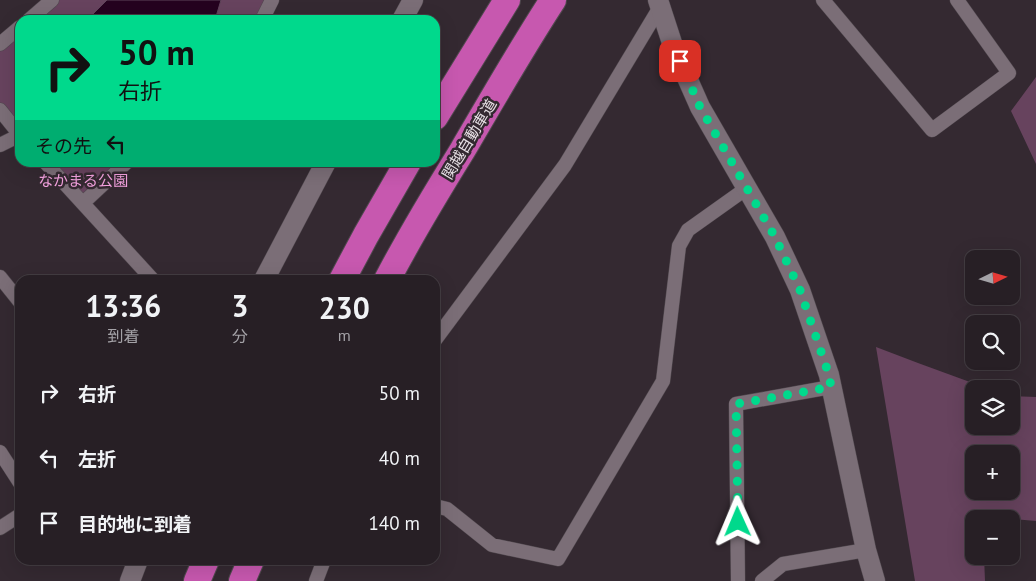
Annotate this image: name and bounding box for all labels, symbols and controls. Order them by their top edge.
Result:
text: 50 m [118,29,195,75]
icon: right [35,35,100,100]
pin [659,40,701,82]
icon: arrive [666,47,694,75]
text: 右折 [118,77,162,105]
street label: 関越自動車道 [438,96,500,182]
icon: left [102,130,130,158]
text: その先 [35,134,92,158]
park label: なかまる公園 [38,171,128,190]
north arrow [965,250,1020,305]
map controls [965,250,1020,565]
text: 13:36 [85,286,161,325]
text: 3 [232,286,249,325]
text: 230 [319,288,370,327]
button: search [965,315,1020,370]
text: m [338,325,351,345]
text: 到着 [107,326,139,346]
text: 分 [232,326,248,346]
icon: right [35,379,63,407]
button: layers [965,380,1020,435]
text: 50 m [379,381,420,405]
text: 右折 [78,382,116,406]
icon: left [35,444,63,472]
button: + [965,445,1020,500]
text: 40 m [379,446,420,470]
text: 左折 [78,447,116,471]
position arrow [711,495,763,547]
icon: arrive [35,509,63,537]
button: − [965,510,1020,565]
text: 140 m [368,511,420,535]
text: 目的地に到着 [78,512,192,536]

